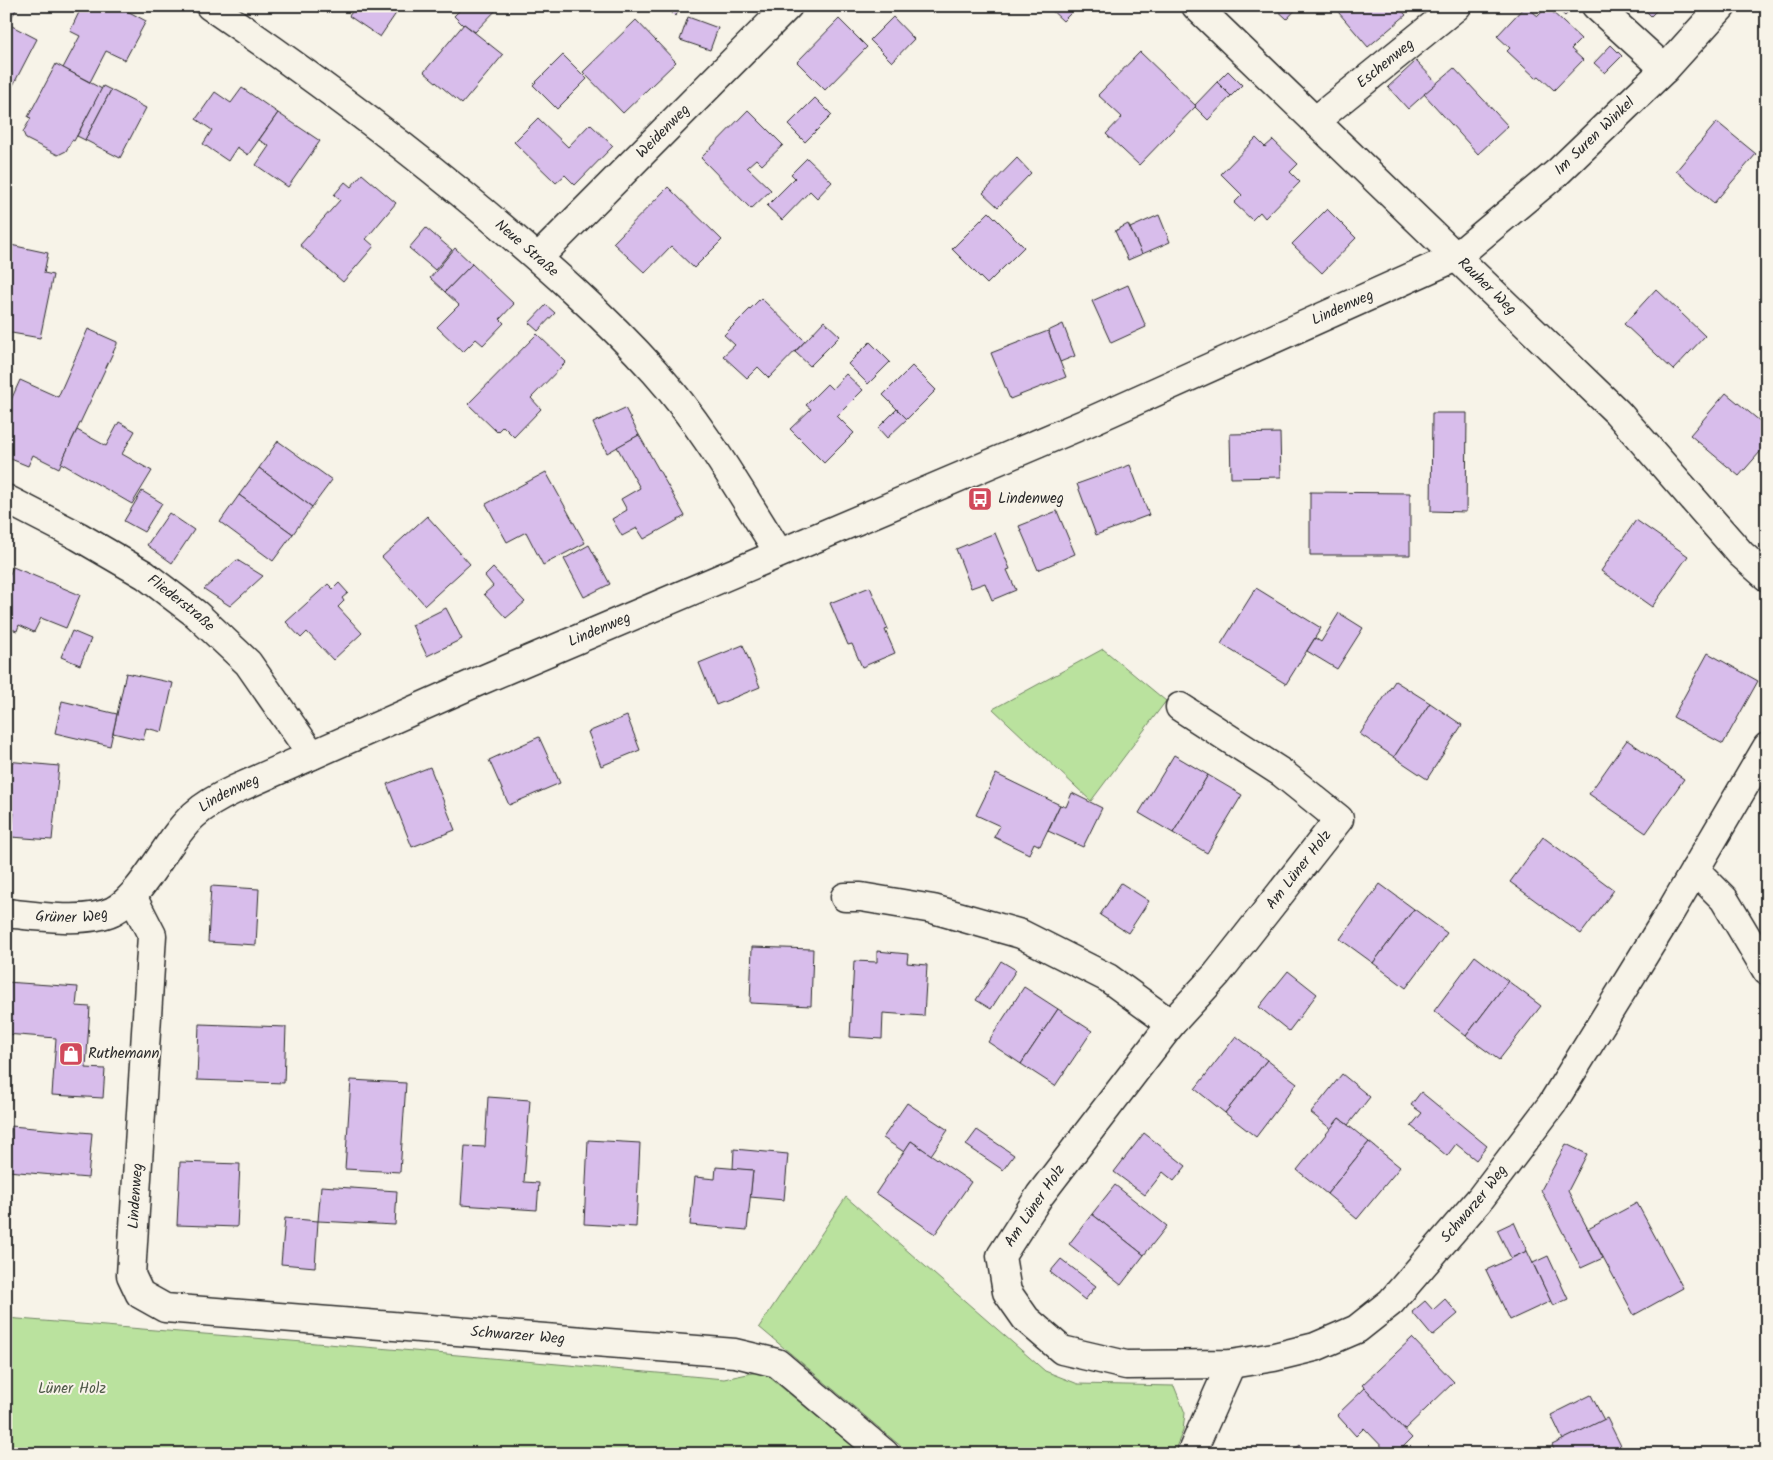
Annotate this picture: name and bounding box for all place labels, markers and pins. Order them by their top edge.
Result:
bus stop icon: Lindenweg [967,486,993,512]
place label: Lindenweg [998,487,1064,511]
shop icon: Ruthemann [58,1041,84,1067]
place label: Ruthemann [88,1042,160,1066]

